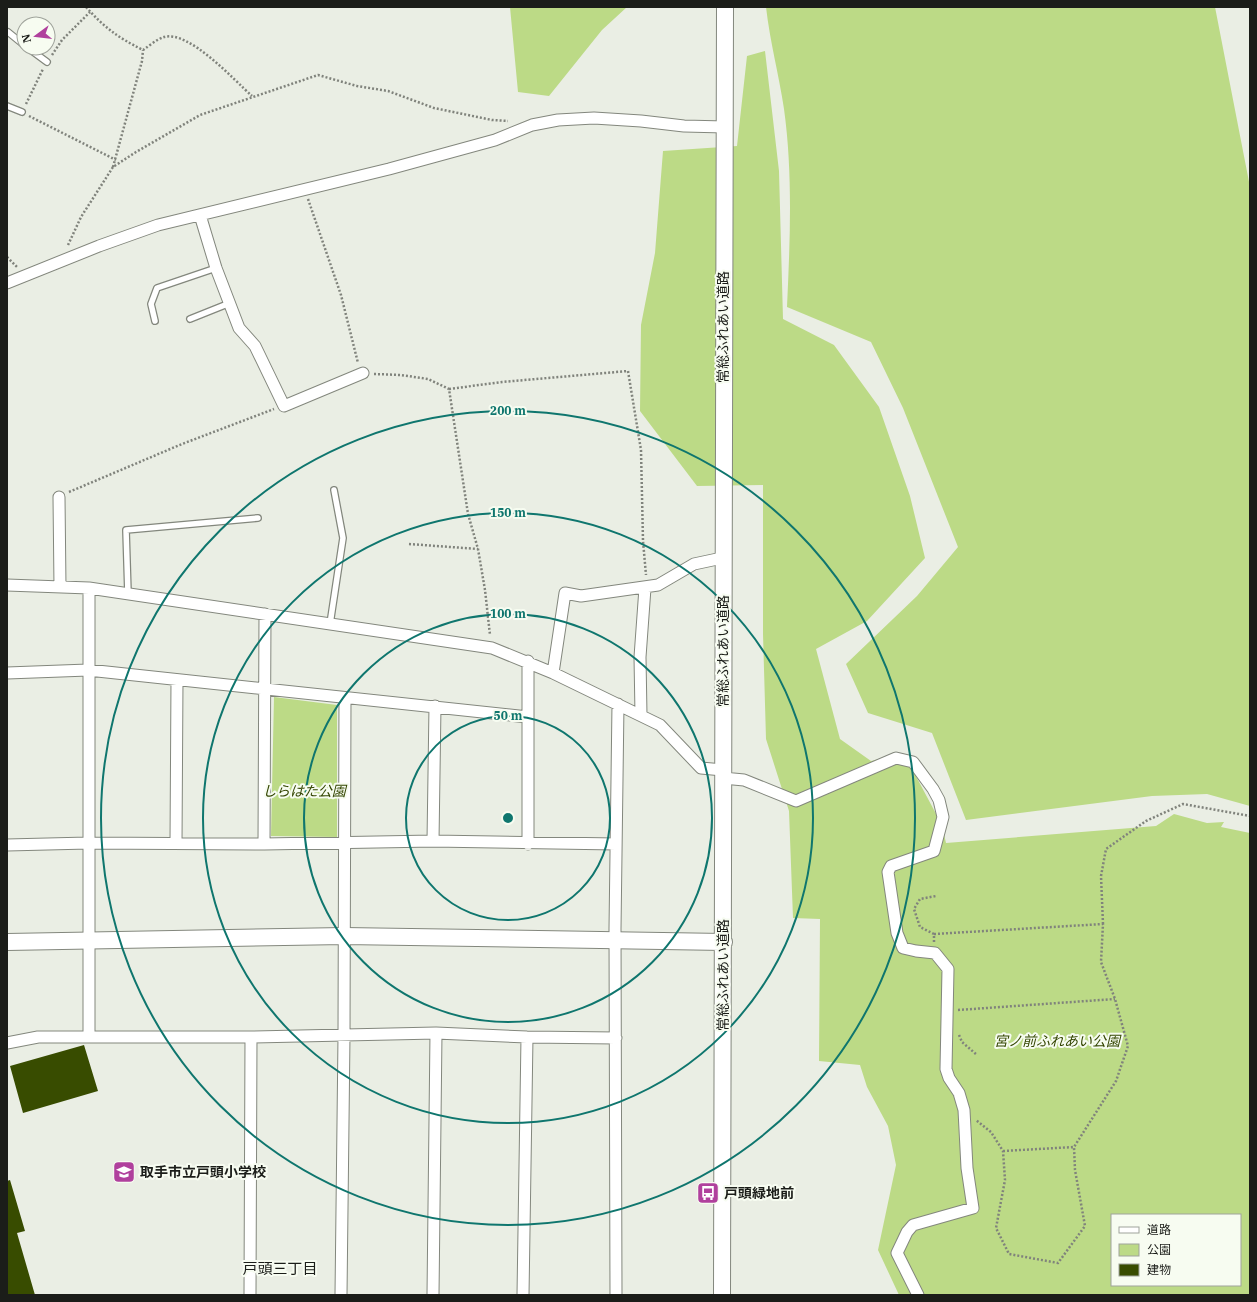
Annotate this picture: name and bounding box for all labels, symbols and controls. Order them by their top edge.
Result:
north arrow [16,16,56,56]
text: N [18,32,34,45]
street label: 常総ふれあい道路 [714,271,732,383]
text: 200 m [490,403,526,418]
text: 150 m [490,505,526,520]
street label: 常総ふれあい道路 [714,595,732,707]
text: 100 m [490,606,526,621]
text: 50 m [494,708,523,723]
park label: しらはた公園 [262,782,348,800]
centre of rings [501,811,515,825]
street label: 常総ふれあい道路 [714,919,732,1031]
park label: 宮ノ前ふれあい公園 [994,1032,1122,1050]
school or university icon: 取手市立戸頭小学校 [111,1159,137,1185]
place label: 取手市立戸頭小学校 [140,1163,266,1181]
bus stop icon: 戸頭緑地前 [695,1180,721,1206]
place label: 戸頭緑地前 [724,1184,794,1202]
legend [1111,1214,1241,1286]
text: 道路 [1147,1222,1171,1237]
text: 公園 [1147,1242,1171,1257]
district label: 戸頭三丁目 [242,1259,318,1278]
text: 建物 [1147,1262,1171,1277]

